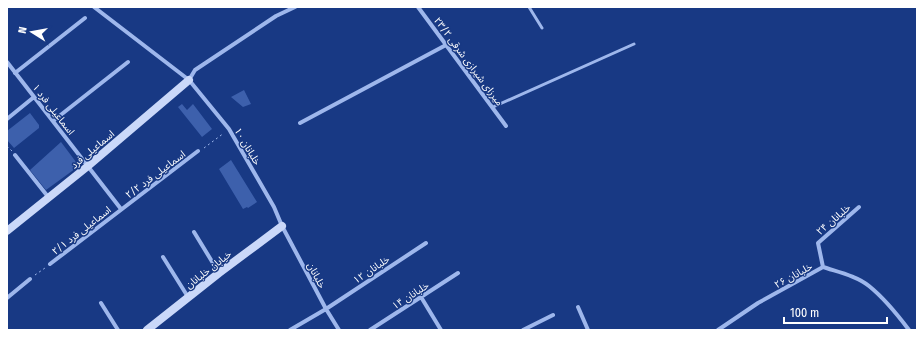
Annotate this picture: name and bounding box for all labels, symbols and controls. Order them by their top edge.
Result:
north arrow [12,12,52,52]
street label: ۲۳/۲ میرزای شیرازی شرقی [431,15,505,108]
text: N [16,26,30,35]
street label: ۱ اسماعیلی فرد [30,82,77,137]
street label: ۱۰ خلبانان [231,126,263,167]
street label: اسماعیلی فرد [68,128,117,171]
street label: ۲/۲ اسماعیلی فرد [123,148,188,201]
street label: ۲۴ خلبانان [814,202,853,238]
street label: ۲/۱ اسماعیلی فرد [50,204,114,258]
street label: خیابان خلبانان [183,248,234,291]
street label: ۱۲ خلبانان [351,253,392,286]
street label: خلبانان [304,260,328,291]
street label: ۲۶ خلبانان [772,261,815,291]
street label: ۱۴ خلبانان [390,279,431,312]
scale bar [784,299,887,325]
text: 100 m [790,306,819,320]

